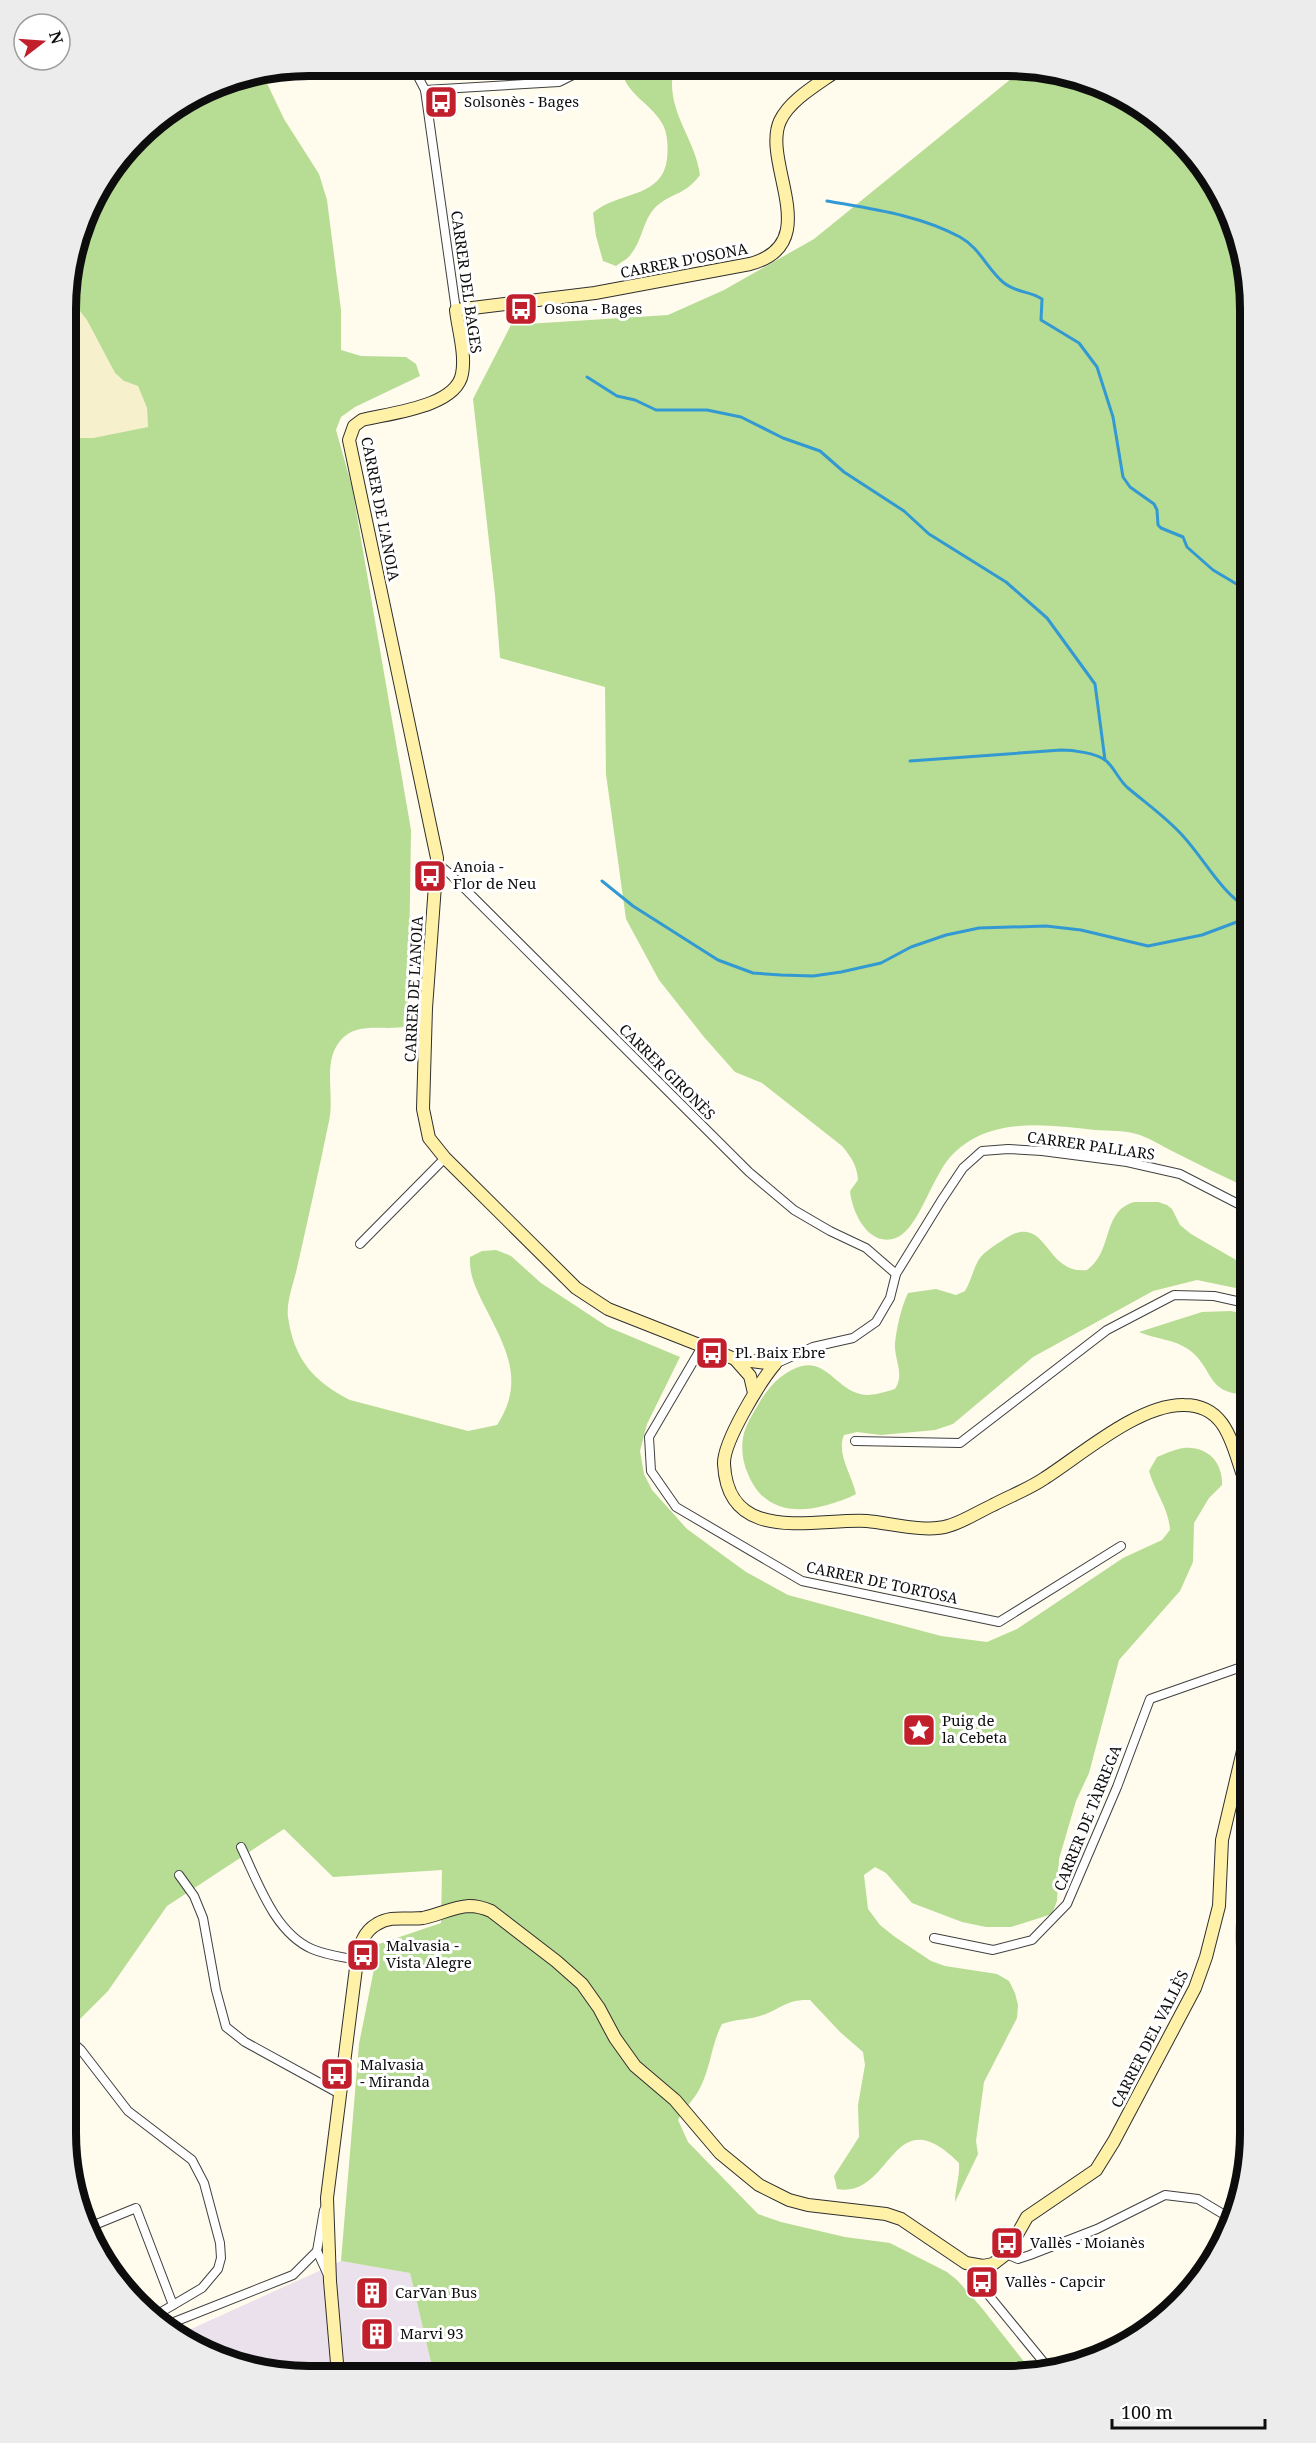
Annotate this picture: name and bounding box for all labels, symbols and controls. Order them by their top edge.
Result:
north arrow [12,12,72,72]
text: N [44,28,69,47]
bus stop icon: Solsonès - Bages [423,84,459,120]
place label: Solsonès - Bages [464,91,579,111]
street label: CARRER DEL BAGES [447,209,487,355]
street label: CARRER D'OSONA [618,238,750,282]
bus stop icon: Osona - Bages [503,291,539,327]
place label: Osona - Bages [544,298,642,318]
street label: CARRER DE L'ANOIA [357,435,405,583]
place label: Anoia - Flor de Neu [453,856,537,893]
bus stop icon: Anoia - Flor de Neu [412,858,448,894]
street label: CARRER DE L'ANOIA [399,915,427,1063]
street label: CARRER GIRONÈS [615,1019,720,1124]
street label: CARRER PALLARS [1026,1126,1156,1164]
bus stop icon: Pl. Baix Ebre [694,1335,730,1371]
place label: Pl. Baix Ebre [735,1342,826,1362]
street label: CARRER DE TORTOSA [804,1556,960,1608]
place label: Puig de la Cebeta [942,1710,1007,1747]
place icon: Puig de la Cebeta [901,1712,937,1748]
street label: CARRER DE TÀRREGA [1049,1741,1126,1894]
place label: Malvasia - Vista Alegre [386,1935,472,1972]
bus stop icon: Malvasia - Vista Alegre [345,1937,381,1973]
street label: CARRER DEL VALLÈS [1106,1966,1192,2111]
place label: Malvasia - Miranda [360,2054,430,2091]
bus stop icon: Malvasia - Miranda [319,2056,355,2092]
bus stop icon: Vallès - Moianès [989,2225,1025,2261]
place label: Vallès - Moianès [1030,2232,1145,2252]
bus stop icon: Vallès - Capcir [964,2264,1000,2300]
place label: Vallès - Capcir [1005,2271,1105,2291]
building icon: CarVan Bus [354,2275,390,2311]
place label: CarVan Bus [395,2282,477,2302]
building icon: Marvi 93 [359,2316,395,2352]
place label: Marvi 93 [400,2323,464,2343]
scale bar [1112,2392,1265,2430]
text: 100 m [1121,2400,1173,2424]

